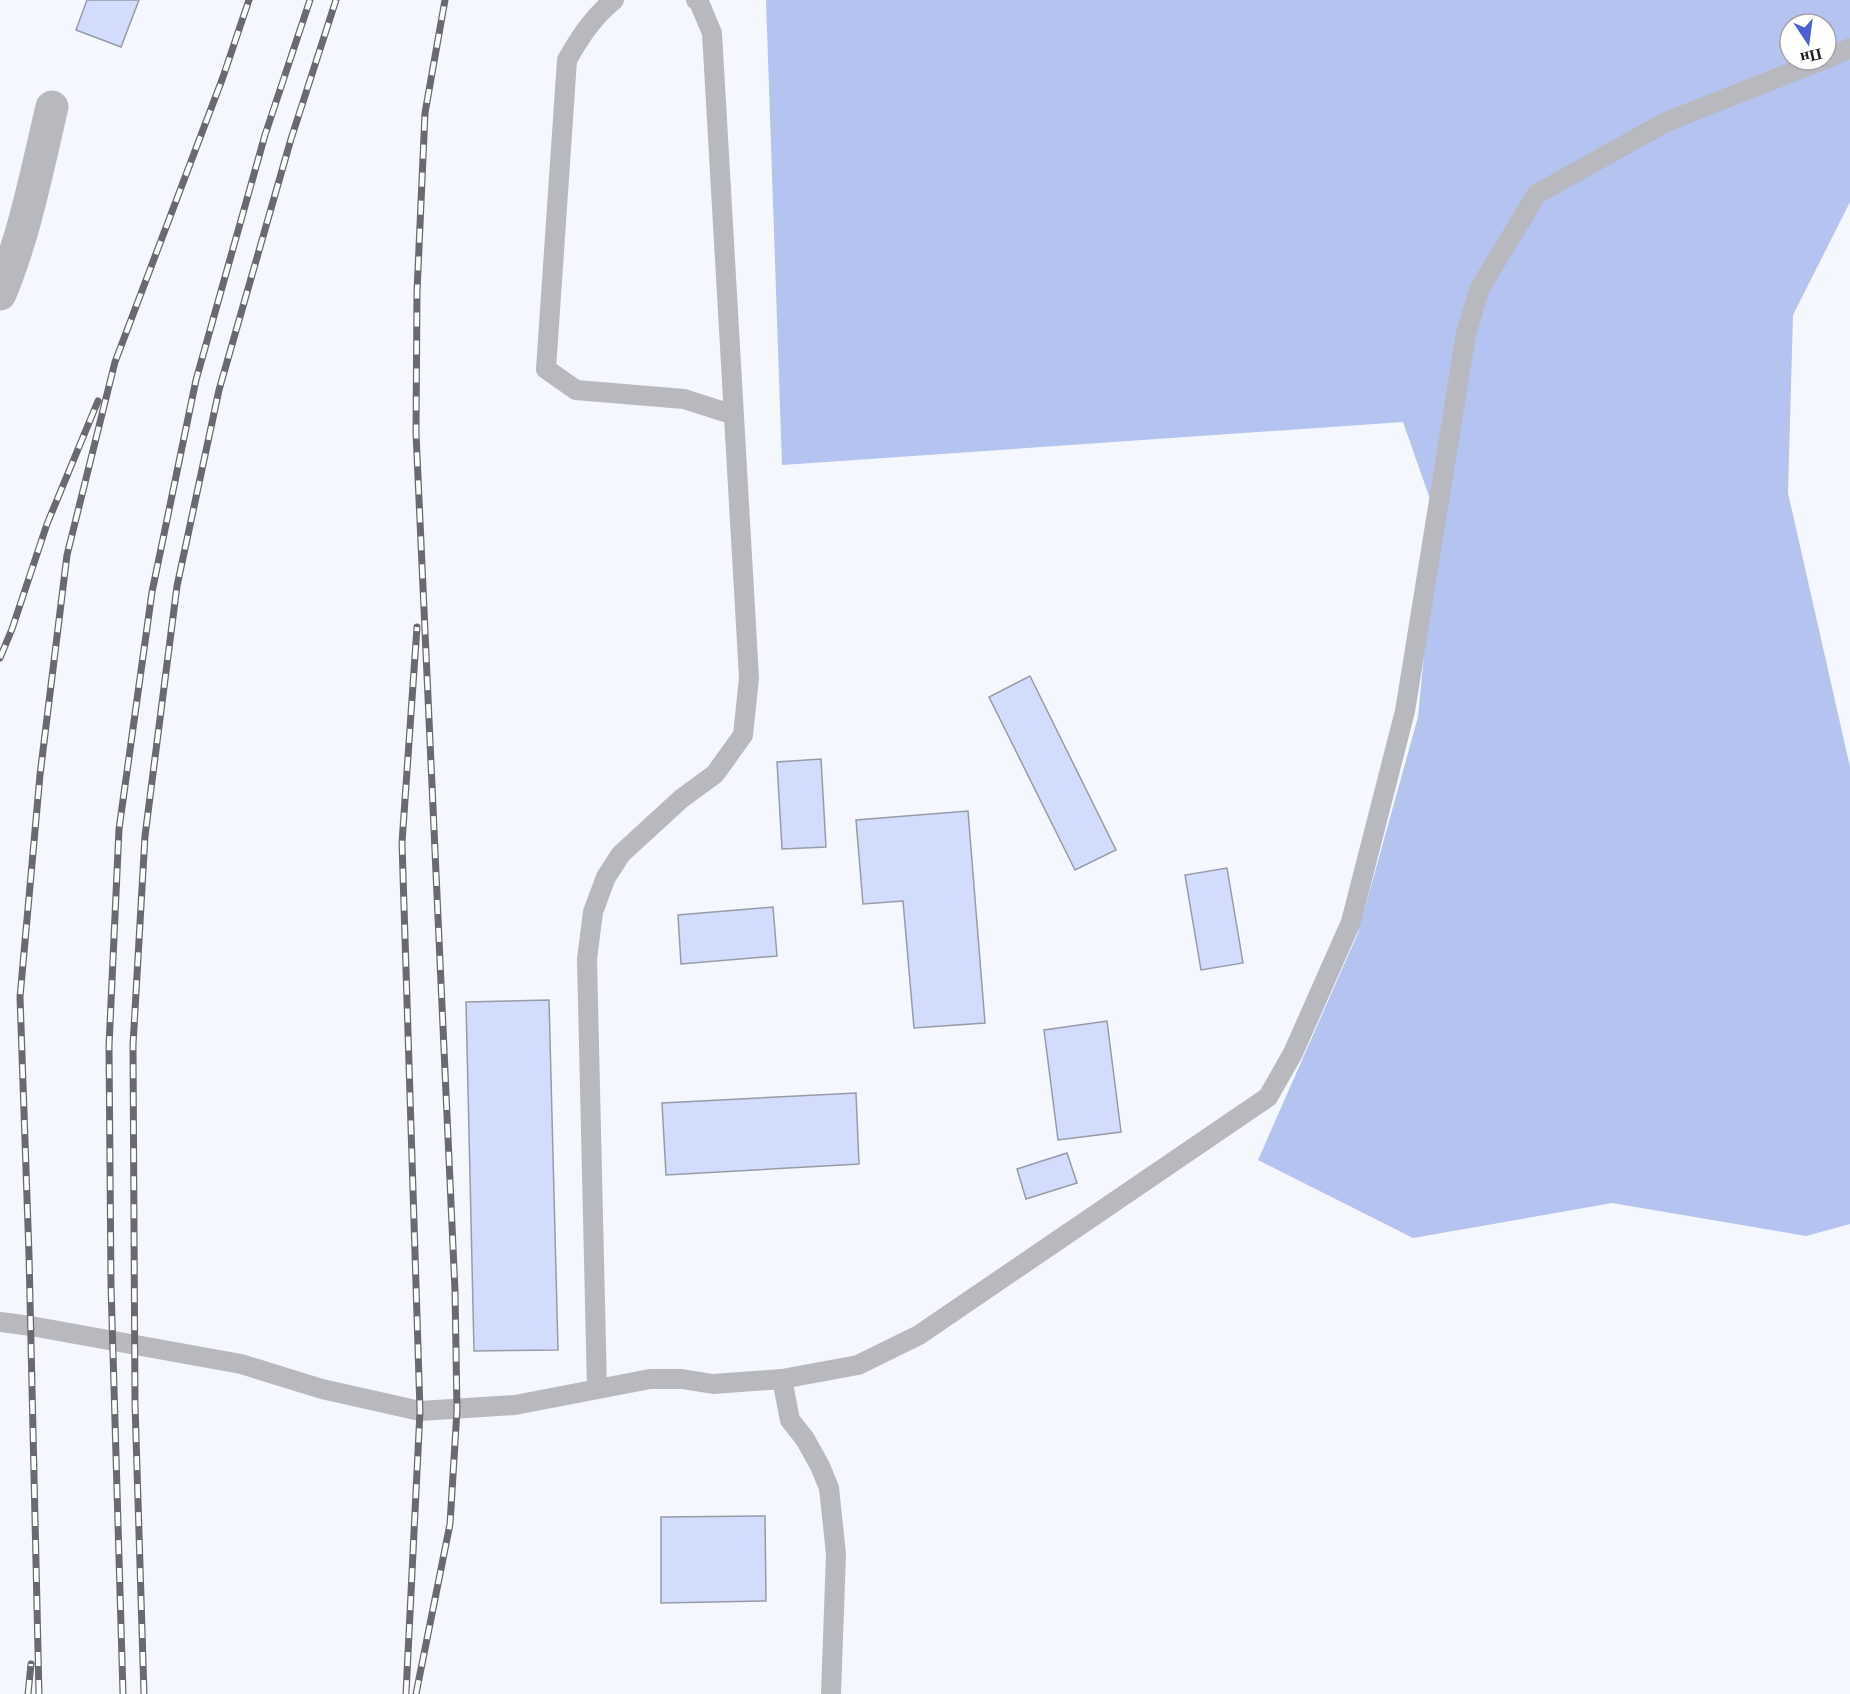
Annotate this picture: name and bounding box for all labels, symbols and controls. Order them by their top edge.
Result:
north arrow [1778,12,1838,72]
text: Пн [1799,45,1824,67]

